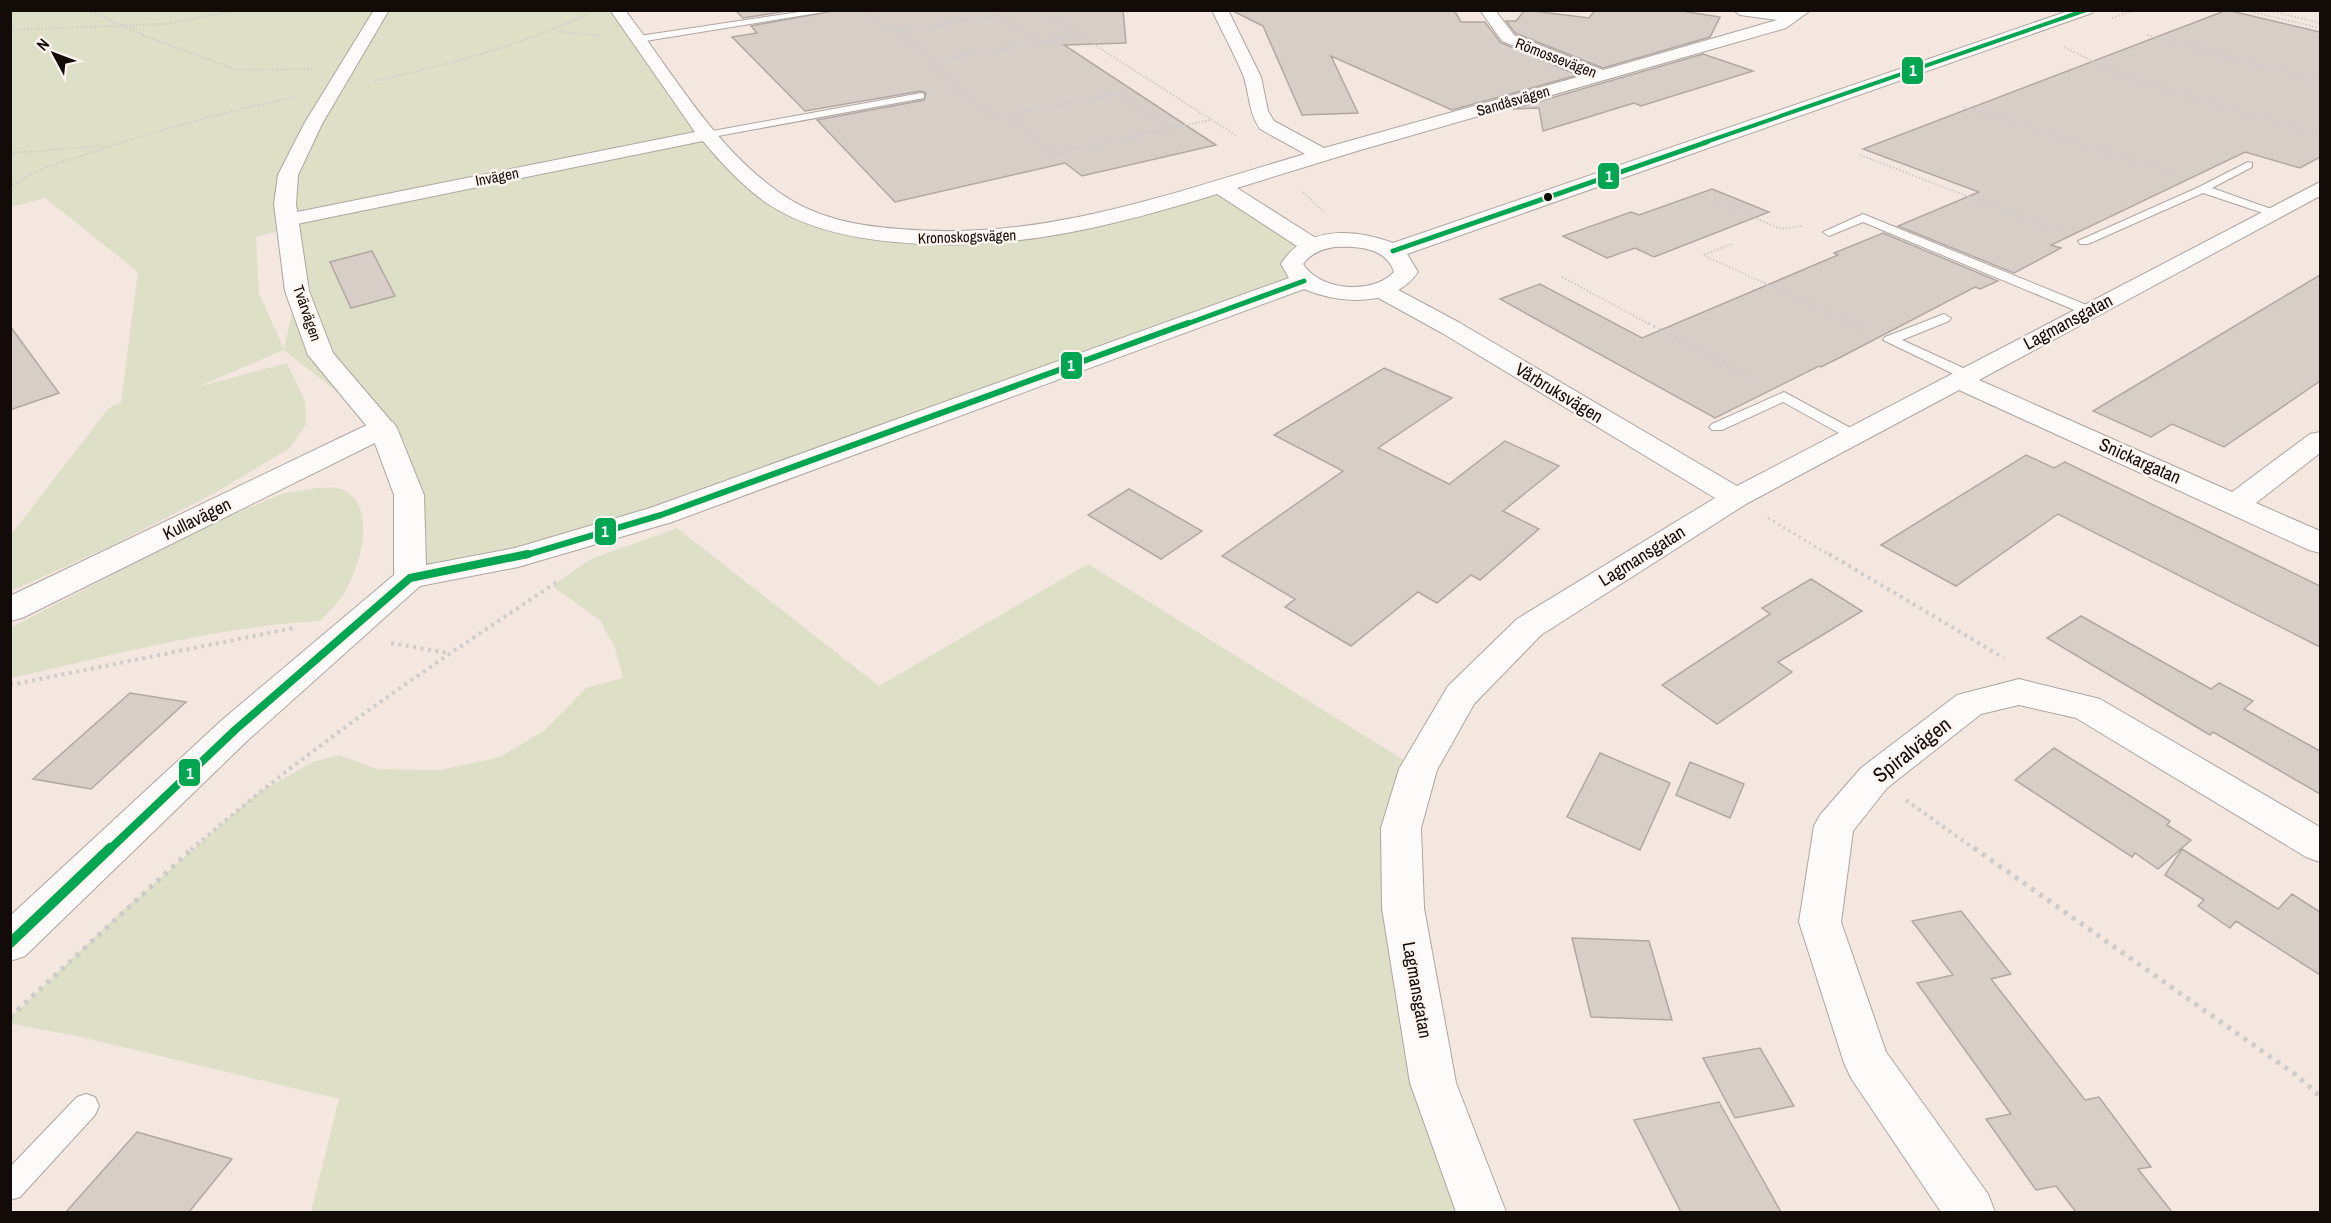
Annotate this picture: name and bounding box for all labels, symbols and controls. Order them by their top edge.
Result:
north arrow [24,24,84,84]
street label: Römossevägen [1513,32,1600,83]
text: N [31,33,54,55]
line badge: 1 [1901,56,1924,85]
text: 1 [1909,59,1917,81]
street label: Sandåsvägen [1474,80,1552,121]
street label: Invägen [473,162,520,191]
line badge: 1 [1597,162,1620,190]
text: 1 [1605,165,1613,187]
unlabelled marker [1542,191,1554,203]
street label: Kronoskogsvägen [917,224,1017,249]
street label: Tvärvägen [288,282,327,344]
street label: Lagmansgatan [2019,288,2117,356]
line badge: 1 [1060,351,1083,380]
text: 1 [1067,354,1075,376]
street label: Vårbruksvägen [1511,357,1608,429]
street label: Snickargatan [2095,431,2185,490]
street label: Kullavägen [158,491,235,546]
line badge: 1 [594,517,617,546]
street label: Lagmansgatan [1594,519,1690,592]
text: 1 [601,520,609,542]
street label: Spiralvägen [1867,710,1957,789]
line badge: 1 [178,758,201,787]
text: 1 [186,762,194,784]
street label: Lagmansgatan [1397,940,1438,1040]

